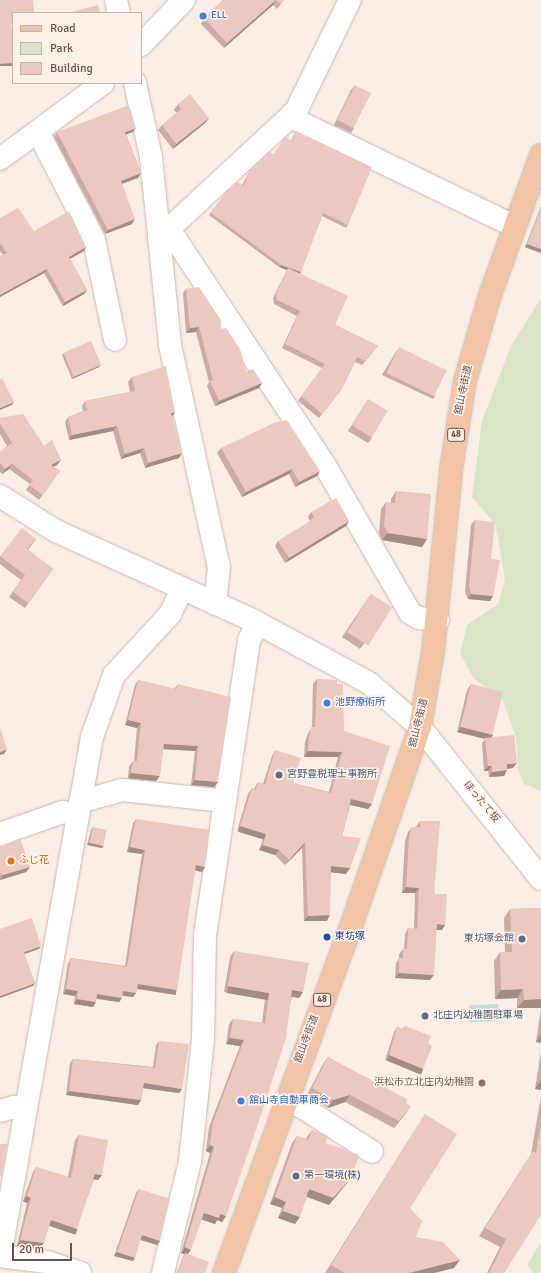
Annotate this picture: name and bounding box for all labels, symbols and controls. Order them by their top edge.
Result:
place label: ELL [211,10,227,22]
marker: ELL [198,11,208,21]
legend [12,12,142,84]
text: Road [50,21,76,36]
text: Park [50,41,73,56]
text: Building [50,61,93,76]
street label: 舘山寺街道 [453,364,475,416]
road number: 48 [447,428,465,442]
place label: 池野療術所 [335,697,385,709]
street label: 舘山寺街道 [407,697,431,749]
marker: 池野療術所 [322,698,332,708]
place label: 宮野豊税理士事務所 [287,769,377,781]
marker: 宮野豊税理士事務所 [274,770,284,780]
street label: ほったて坂 [461,779,501,825]
place label: ふじ花 [19,855,49,867]
marker: ふじ花 [6,856,16,866]
place label: 東坊塚 [335,931,365,943]
marker: 東坊塚 [322,932,332,942]
place label: 東坊塚会館 [464,933,514,945]
marker: 東坊塚会館 [517,934,527,944]
road number: 48 [313,993,331,1007]
place label: 北庄内幼稚園駐車場 [433,1010,523,1022]
marker: 北庄内幼稚園駐車場 [420,1011,430,1021]
street label: 舘山寺街道 [292,1014,322,1064]
place label: 浜松市立北庄内幼稚園 [374,1077,474,1089]
marker: 浜松市立北庄内幼稚園 [477,1078,487,1088]
place label: 舘山寺自動車商会 [249,1095,329,1107]
marker: 舘山寺自動車商会 [236,1096,246,1106]
place label: 第一環境(株) [304,1170,361,1182]
marker: 第一環境(株) [291,1171,301,1181]
scale bar [14,1235,74,1261]
text: 20 m [19,1242,44,1257]

